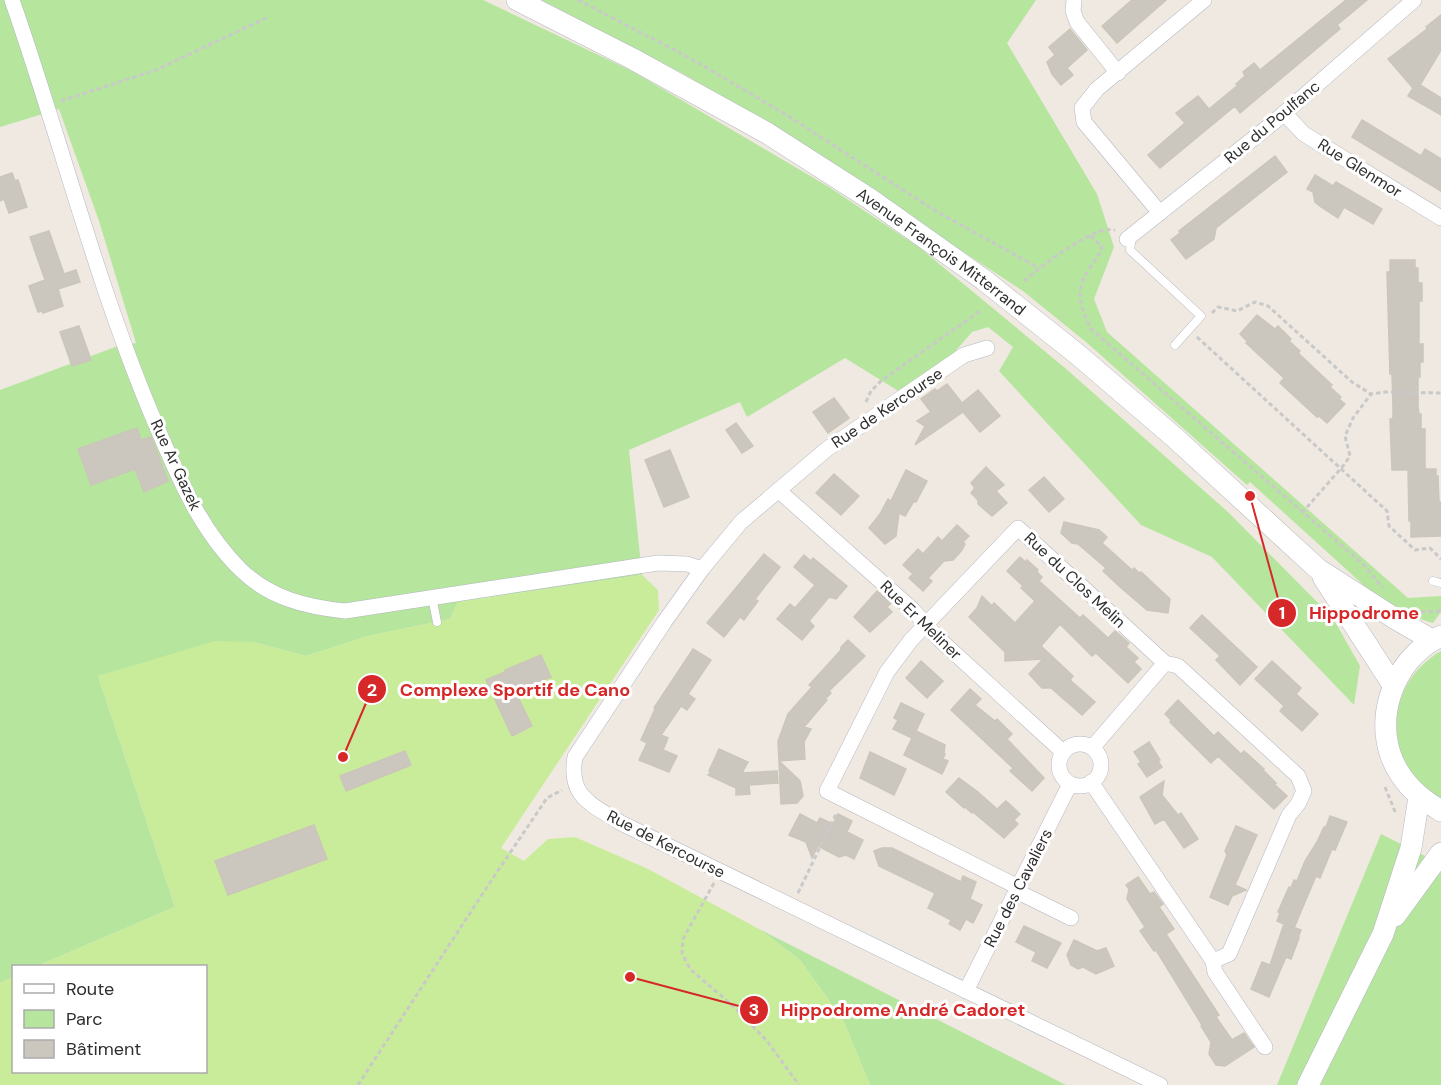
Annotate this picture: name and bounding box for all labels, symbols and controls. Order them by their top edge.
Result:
street label: Rue du Poulfanc [1220,76,1324,168]
street label: Rue Glenmor [1314,134,1406,202]
street label: Avenue François Mitterrand [853,183,1030,320]
street label: Rue de Kercourse [827,363,947,453]
street label: Rue Ar Gazek [146,416,206,514]
street label: Rue du Clos Melin [1020,528,1130,632]
street label: Rue Er Meliner [876,576,966,664]
callout: Hippodrome [1267,595,1431,631]
text: 1 [1279,601,1285,625]
text: Hippodrome [1309,601,1419,625]
callout: Complexe Sportif de Cano [357,671,642,707]
text: 2 [367,678,377,702]
text: Complexe Sportif de Cano [400,678,630,702]
street label: Rue de Kercourse [603,805,729,883]
street label: Rue des Cavaliers [979,825,1057,951]
legend [12,965,207,1073]
text: Route [66,977,114,1001]
callout: Hippodrome André Cadoret [739,992,1038,1028]
text: 3 [749,998,759,1022]
text: Hippodrome André Cadoret [781,998,1025,1022]
text: Parc [66,1007,102,1031]
text: Bâtiment [66,1037,141,1061]

